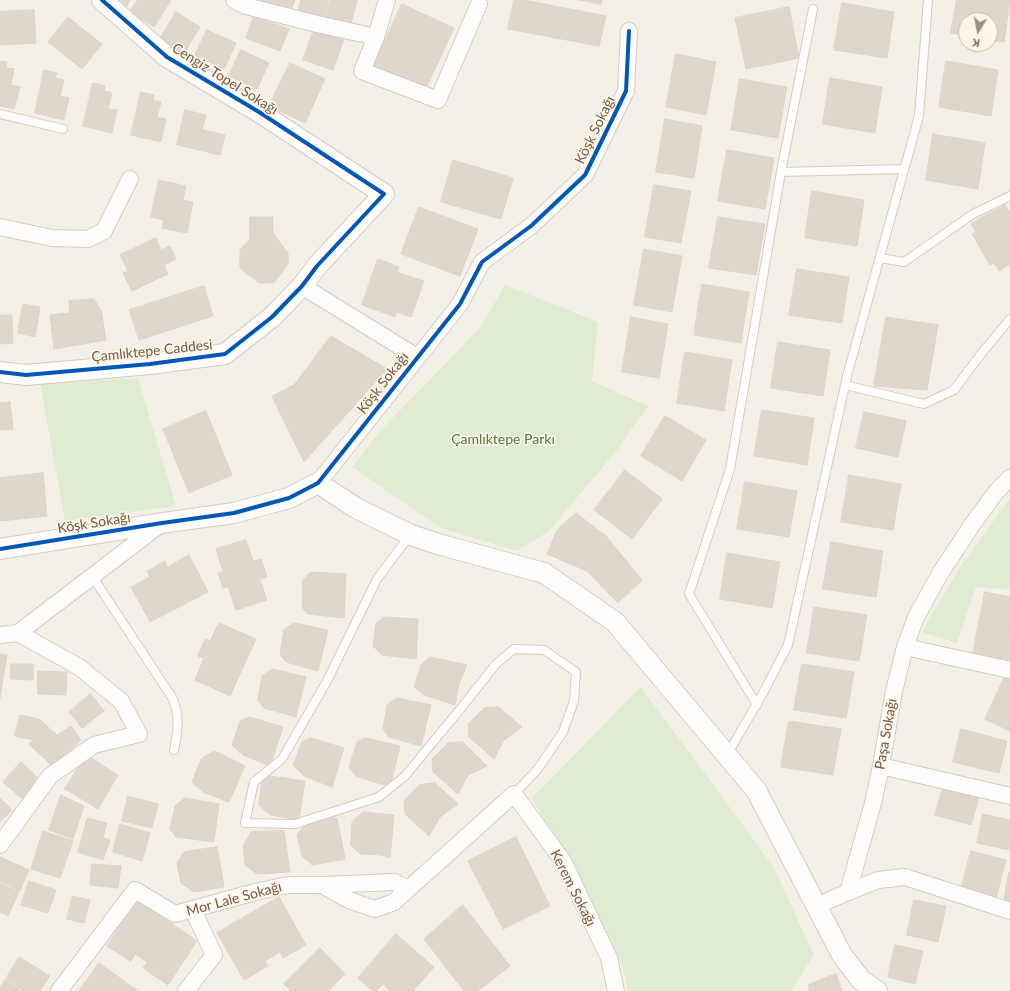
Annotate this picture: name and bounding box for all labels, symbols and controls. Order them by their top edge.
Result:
north arrow [958,12,998,52]
text: K [971,36,981,50]
street label: Cengiz Topel Sokağı [169,40,281,118]
street label: Köşk Sokağı [571,93,619,167]
street label: Çamlıktepe Caddesi [91,336,213,366]
street label: Köşk Sokağı [354,349,412,417]
park label: Çamlıktepe Parkı [451,431,555,447]
street label: Köşk Sokağı [56,509,132,537]
street label: Paşa Sokağı [871,697,901,771]
street label: Kerem Sokağı [547,847,599,929]
street label: Mor Lale Sokağı [184,878,284,920]

